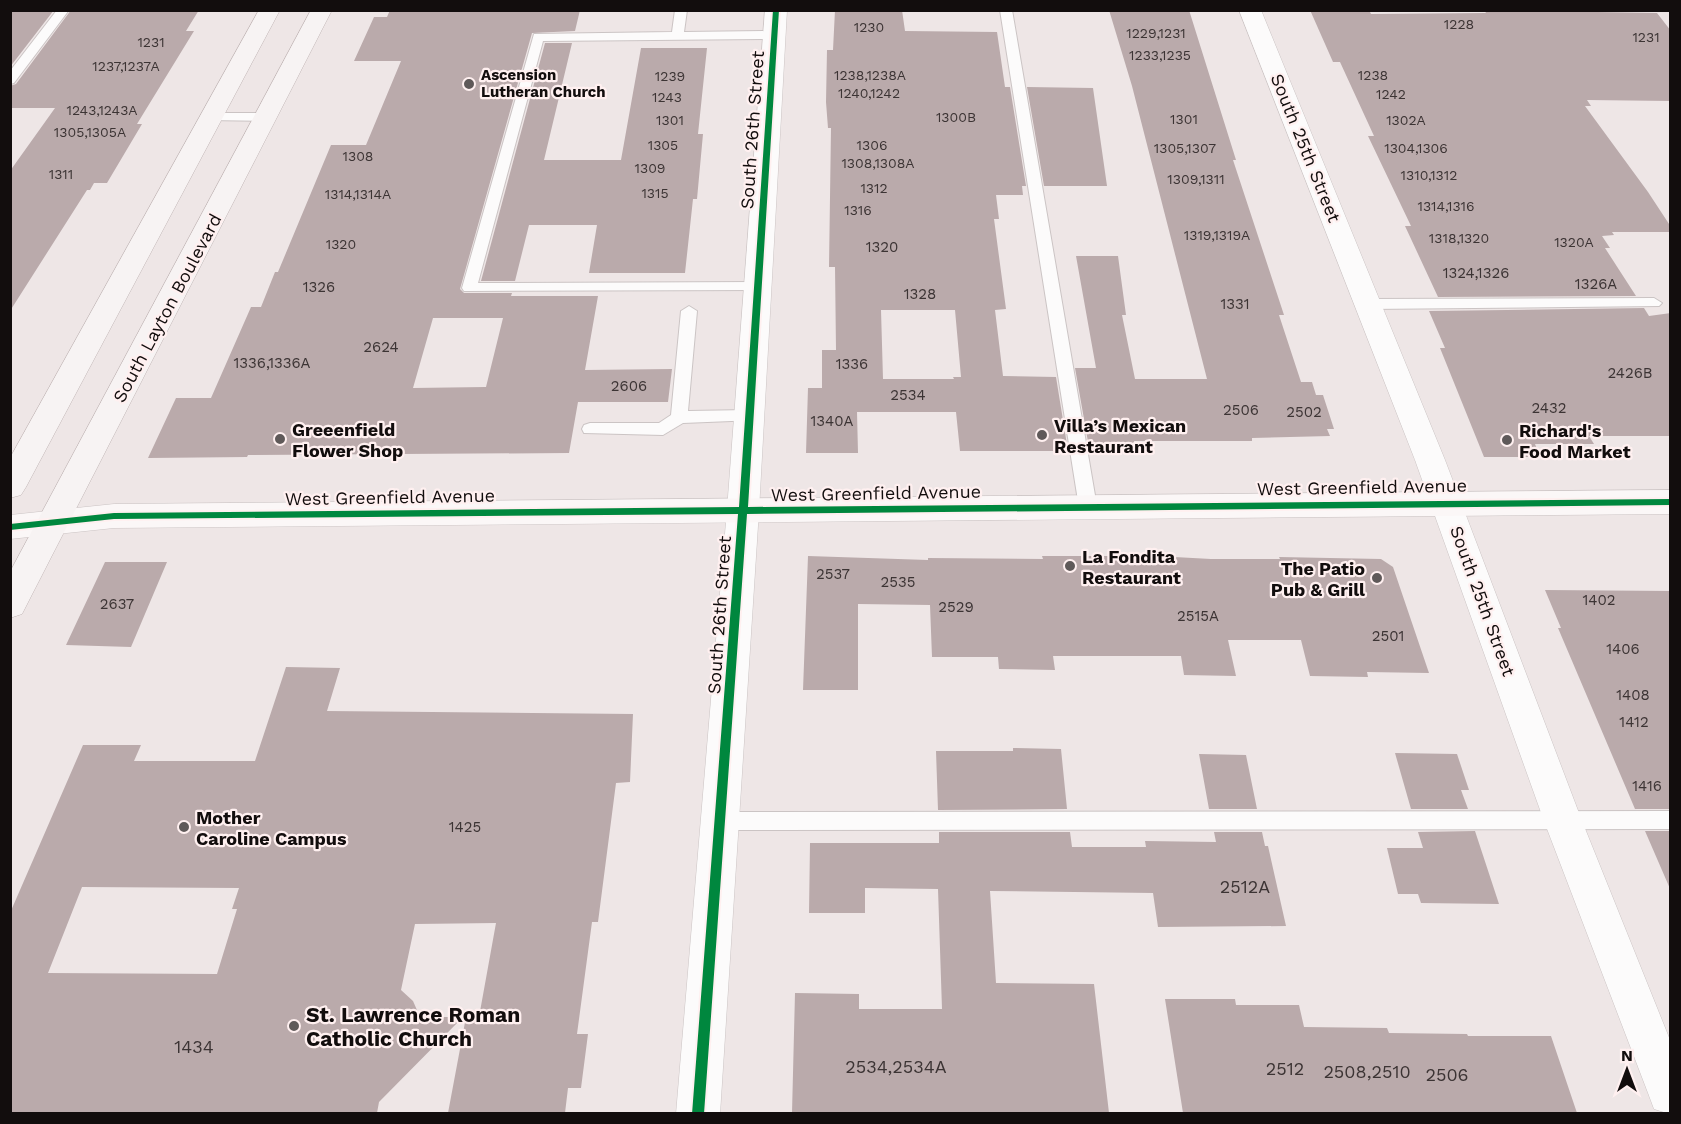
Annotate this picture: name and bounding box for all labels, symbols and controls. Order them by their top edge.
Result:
house number: 1228 [1444,16,1474,32]
house number: 1230 [854,19,884,35]
house number: 1229,1231 [1126,25,1186,41]
house number: 1231 [1632,29,1660,45]
house number: 1231 [137,34,165,50]
house number: 1233,1235 [1129,47,1191,63]
street label: South 26th Street [736,50,768,210]
house number: 1237,1237A [92,58,160,74]
place label: Ascension Lutheran Church [481,66,606,101]
house number: 1238,1238A [834,67,906,83]
house number: 1238 [1358,67,1388,83]
house number: 1239 [655,68,685,84]
street label: South 25th Street [1267,71,1346,226]
marker: Ascension Lutheran Church [462,77,476,91]
house number: 1240,1242 [838,85,900,101]
house number: 1242 [1376,86,1406,102]
house number: 1243 [652,89,682,105]
house number: 1243,1243A [66,102,138,118]
house number: 1300B [936,109,976,125]
house number: 1301 [1170,111,1198,127]
house number: 1301 [656,112,684,128]
house number: 1302A [1386,112,1426,128]
house number: 1305,1305A [54,124,126,140]
house number: 1305 [648,137,678,153]
house number: 1306 [857,137,887,153]
house number: 1305,1307 [1154,140,1216,156]
house number: 1304,1306 [1384,140,1448,156]
house number: 1308 [343,148,373,164]
house number: 1308,1308A [841,155,915,171]
house number: 1309 [635,160,665,176]
house number: 1311 [49,166,73,182]
house number: 1310,1312 [1401,167,1457,183]
house number: 1309,1311 [1167,171,1225,187]
house number: 1312 [860,180,888,196]
house number: 1315 [641,185,669,201]
house number: 1314,1314A [325,186,391,202]
house number: 1314,1316 [1417,198,1475,214]
house number: 1316 [844,202,872,218]
street label: South Layton Boulevard [108,210,226,406]
house number: 1319,1319A [1184,227,1250,243]
house number: 1318,1320 [1429,230,1489,246]
house number: 1320A [1554,234,1594,250]
house number: 1320 [326,236,356,252]
house number: 1320 [866,238,898,256]
house number: 1324,1326 [1443,264,1509,282]
house number: 1326A [1575,275,1617,293]
house number: 1326 [303,278,335,296]
house number: 1328 [904,285,936,303]
house number: 1331 [1220,295,1250,313]
house number: 2624 [363,338,399,356]
house number: 1336,1336A [233,354,311,372]
house number: 1336 [836,355,868,373]
house number: 2426B [1607,364,1653,382]
house number: 2606 [611,377,647,395]
house number: 2534 [890,386,926,404]
house number: 2432 [1532,399,1566,417]
house number: 2506 [1223,401,1259,419]
house number: 2502 [1286,403,1322,421]
house number: 1340A [811,412,854,430]
place label: Villa’s Mexican Restaurant [1054,415,1186,457]
place label: Greeenfield Flower Shop [292,419,403,461]
place label: Richard's Food Market [1519,420,1631,462]
marker: Villa’s Mexican Restaurant [1035,428,1049,442]
marker: Greeenfield Flower Shop [273,432,287,446]
marker: Richard's Food Market [1500,433,1514,447]
street label: West Greenfield Avenue [1257,475,1467,499]
street label: West Greenfield Avenue [771,481,981,505]
street label: West Greenfield Avenue [285,485,495,509]
street label: South 25th Street [1446,523,1520,679]
street label: South 26th Street [703,535,735,695]
place label: La Fondita Restaurant [1082,546,1181,588]
place label: The Patio Pub & Grill [1271,558,1365,600]
marker: La Fondita Restaurant [1063,559,1077,573]
house number: 2537 [816,565,850,583]
marker: The Patio Pub & Grill [1370,571,1384,585]
house number: 2535 [881,573,915,591]
house number: 1402 [1582,591,1616,609]
house number: 2637 [100,595,134,613]
house number: 2529 [938,598,974,616]
house number: 2515A [1177,607,1219,625]
house number: 2501 [1372,627,1404,645]
house number: 1406 [1606,640,1640,658]
house number: 1408 [1616,686,1650,704]
house number: 1412 [1619,713,1649,731]
house number: 1416 [1632,777,1662,795]
place label: Mother Caroline Campus [196,807,347,849]
house number: 1425 [449,818,481,836]
marker: Mother Caroline Campus [177,820,191,834]
house number: 2512A [1220,876,1270,897]
place label: St. Lawrence Roman Catholic Church [306,1002,520,1051]
marker: St. Lawrence Roman Catholic Church [287,1019,301,1033]
house number: 1434 [174,1036,214,1057]
north arrow [1597,1040,1657,1100]
text: N [1621,1046,1633,1065]
house number: 2534,2534A [845,1056,947,1077]
house number: 2512 [1266,1058,1304,1079]
house number: 2508,2510 [1323,1061,1411,1082]
house number: 2506 [1425,1064,1469,1085]

